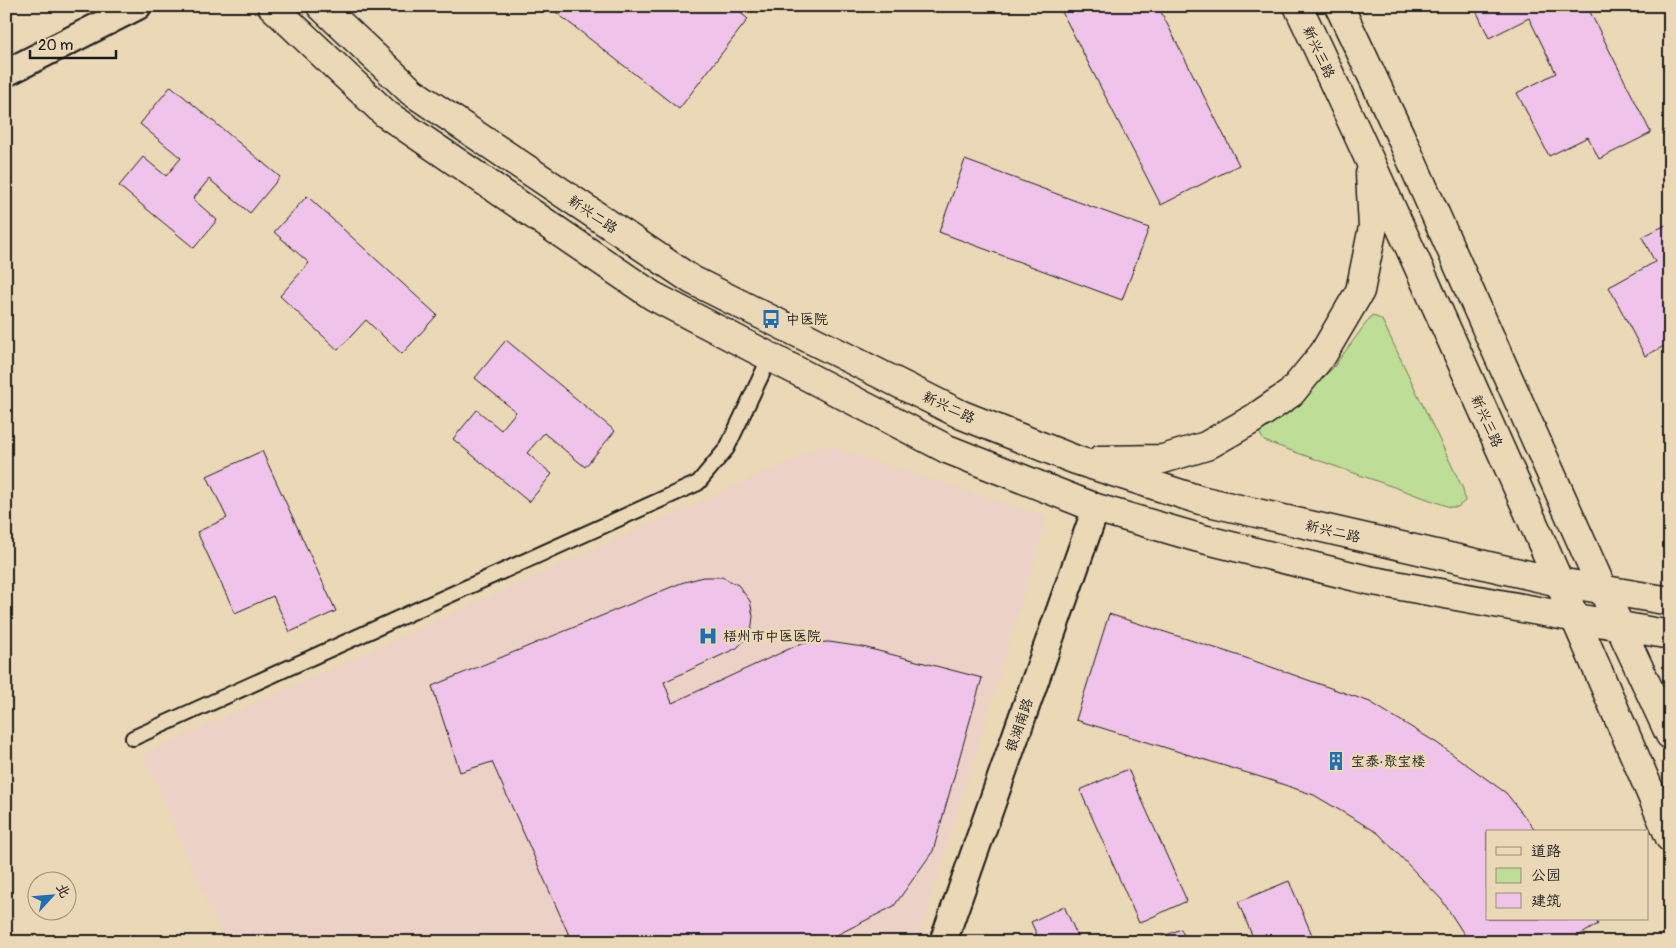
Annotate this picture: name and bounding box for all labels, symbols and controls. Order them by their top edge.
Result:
street label: 新兴三路 [1299,23,1338,81]
scale bar [30,28,116,60]
text: 20 m [38,36,73,55]
street label: 新兴二路 [565,192,621,237]
bus stop icon: 中医院 [760,308,782,330]
place label: 中医院 [786,311,828,328]
street label: 新兴二路 [920,388,978,427]
street label: 新兴三路 [1467,392,1506,450]
street label: 新兴二路 [1304,517,1362,546]
hospital icon: 梧州市中医医院 [697,625,719,647]
place label: 梧州市中医医院 [723,628,821,645]
street label: 银湖南路 [1002,696,1037,754]
building icon: 宝泰·聚宝楼 [1325,750,1347,772]
place label: 宝泰·聚宝楼 [1351,753,1426,770]
legend [1486,830,1648,920]
text: 道路 [1531,842,1561,861]
text: 公园 [1531,866,1561,885]
north arrow [28,870,78,920]
text: 北 [53,881,74,901]
text: 建筑 [1531,892,1561,911]

